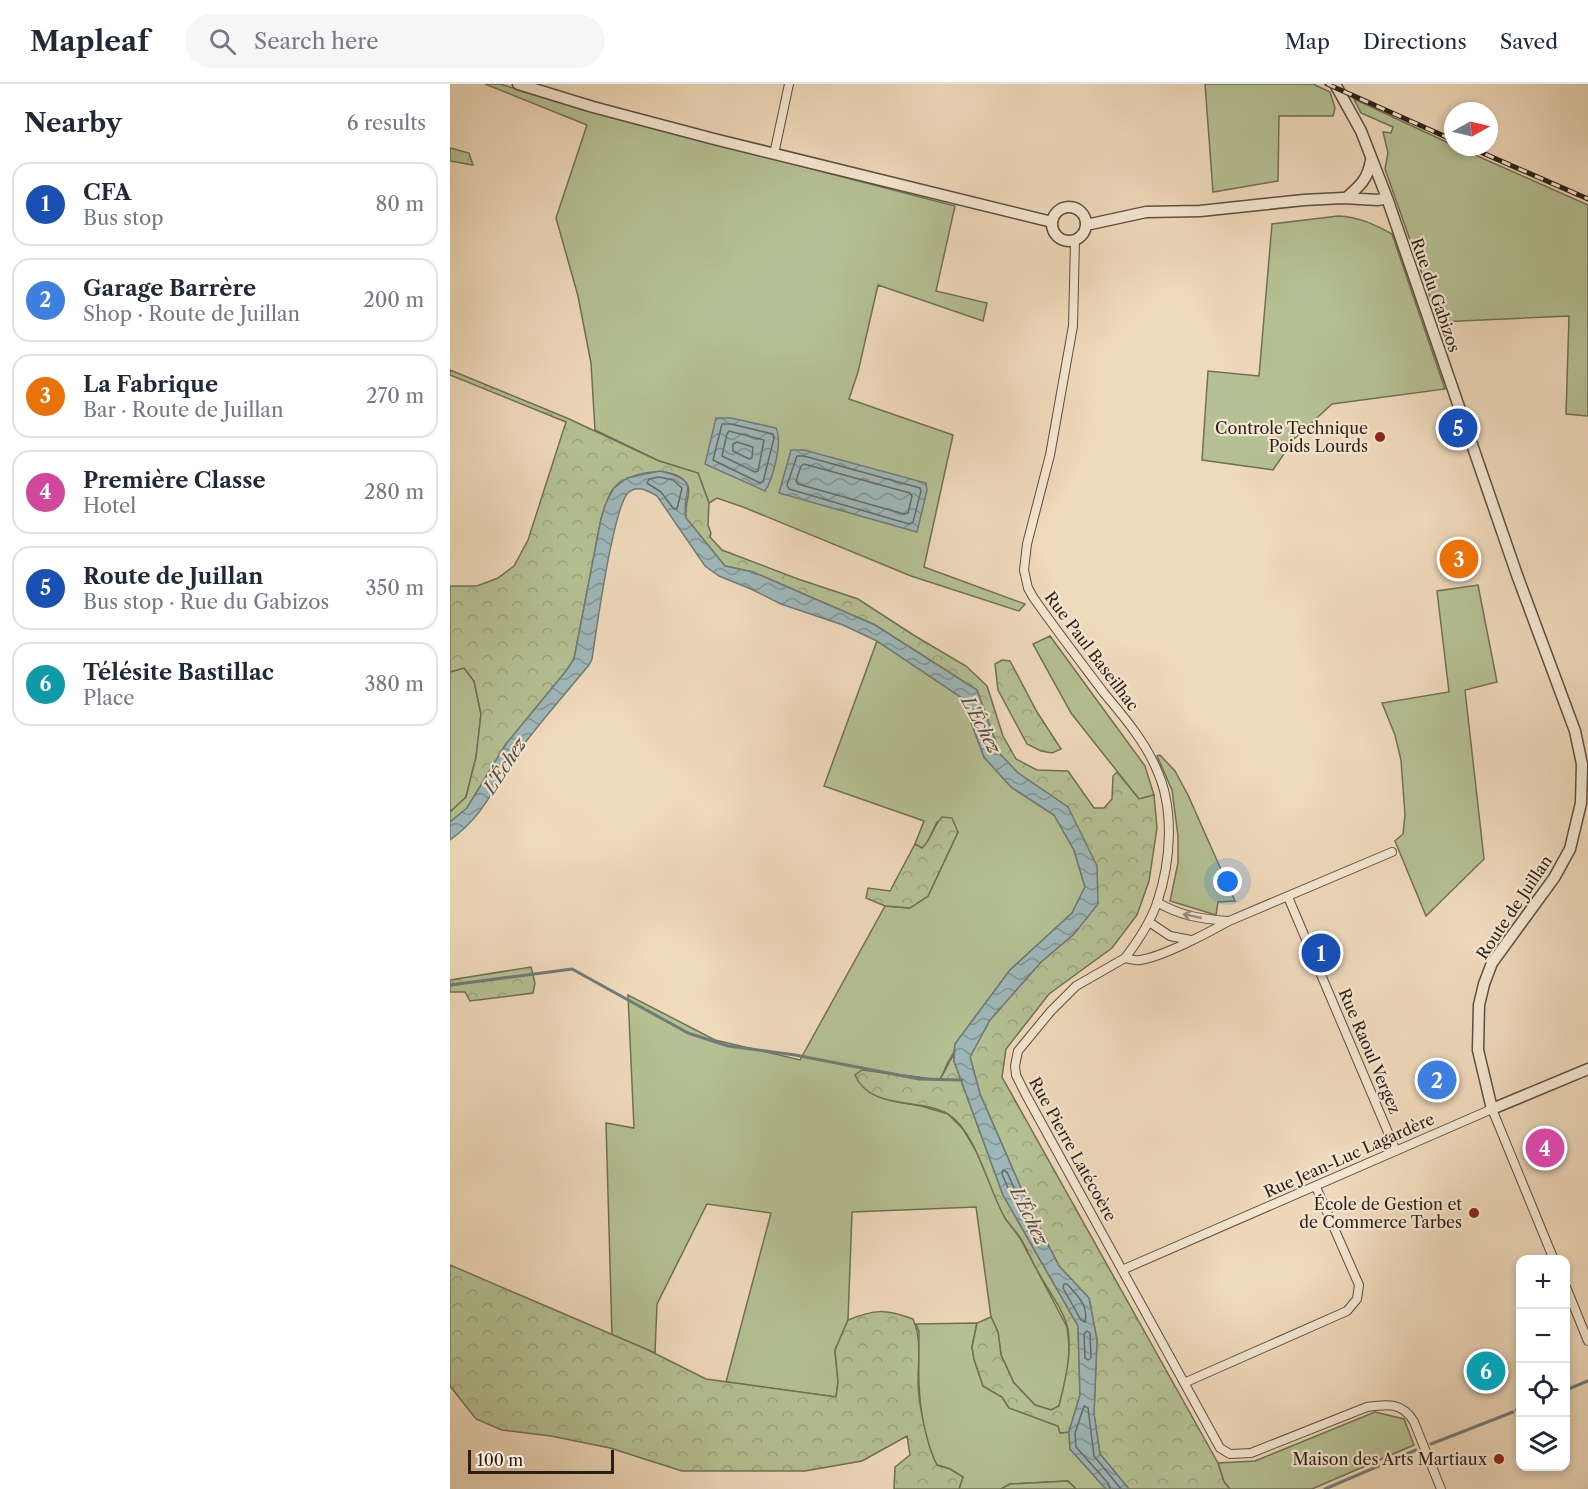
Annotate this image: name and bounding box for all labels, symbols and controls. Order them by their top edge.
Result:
search box [185,14,605,68]
text: Mapleaf [30,24,149,58]
icon: search [206,25,239,58]
text: Search here [254,28,379,55]
text: Map [1285,29,1330,54]
text: Directions [1363,29,1467,54]
text: Saved [1500,29,1558,54]
north arrow [1444,102,1498,156]
text: Nearby [24,107,122,139]
text: 6 results [347,111,426,135]
text: CFA [83,179,131,206]
text: 1 [41,192,50,216]
text: 80 m [376,192,424,216]
text: Bus stop [83,206,164,230]
street label: Rue du Gabizos [1407,235,1465,355]
text: Garage Barrère [83,275,256,302]
text: 2 [40,288,51,312]
text: 200 m [363,288,424,312]
text: Shop · Route de Juillan [83,302,300,326]
text: La Fabrique [83,371,218,398]
text: 3 [40,384,51,408]
text: 270 m [366,384,424,408]
text: Bar · Route de Juillan [83,398,283,422]
pin: 5 [1438,406,1478,450]
place label: Controle Technique Poids Lourds [1215,418,1368,456]
marker: Controle Technique Poids Lourds [1373,430,1387,444]
text: Première Classe [83,467,266,494]
text: 4 [40,480,51,504]
text: 280 m [364,480,424,504]
text: Hotel [83,494,136,518]
pin: 3 [1440,536,1478,582]
text: Route de Juillan [83,563,263,590]
text: 5 [40,576,51,600]
text: 350 m [366,576,424,600]
street label: Rue Paul Baseilhac [1041,587,1143,715]
text: Bus stop · Rue du Gabizos [83,590,329,614]
text: Télésite Bastillac [83,659,274,686]
text: 6 [40,672,51,696]
text: 380 m [365,672,424,696]
text: Place [83,686,134,710]
water label: L'Échez [956,690,1007,759]
water label: L'Échez [477,732,532,800]
street label: Route de Juillan [1472,851,1556,963]
your location [1213,867,1242,896]
one-way arrow [1182,910,1202,921]
pin: 1 [1302,930,1340,976]
street label: Rue Raoul Vergez [1335,985,1405,1117]
pin: 2 [1418,1058,1456,1102]
street label: Rue Pierre Latécoère [1025,1073,1121,1225]
street label: Rue Jean-Luc Lagardère [1261,1108,1437,1202]
pin: 4 [1526,1126,1564,1170]
water label: L'Échez [1005,1181,1054,1250]
place label: École de Gestion et de Commerce Tarbes [1299,1194,1462,1232]
marker: École de Gestion et de Commerce Tarbes [1467,1206,1481,1220]
map controls [1516,1255,1570,1471]
button: + [1516,1255,1570,1309]
button: − [1516,1309,1570,1363]
pin: 6 [1466,1348,1506,1394]
button: locate [1516,1363,1570,1417]
button: layers [1516,1417,1570,1471]
scale bar [468,1447,614,1474]
place label: Maison des Arts Martiaux [1292,1449,1488,1469]
text: 100 m [477,1450,523,1470]
marker: Maison des Arts Martiaux [1492,1452,1506,1466]

